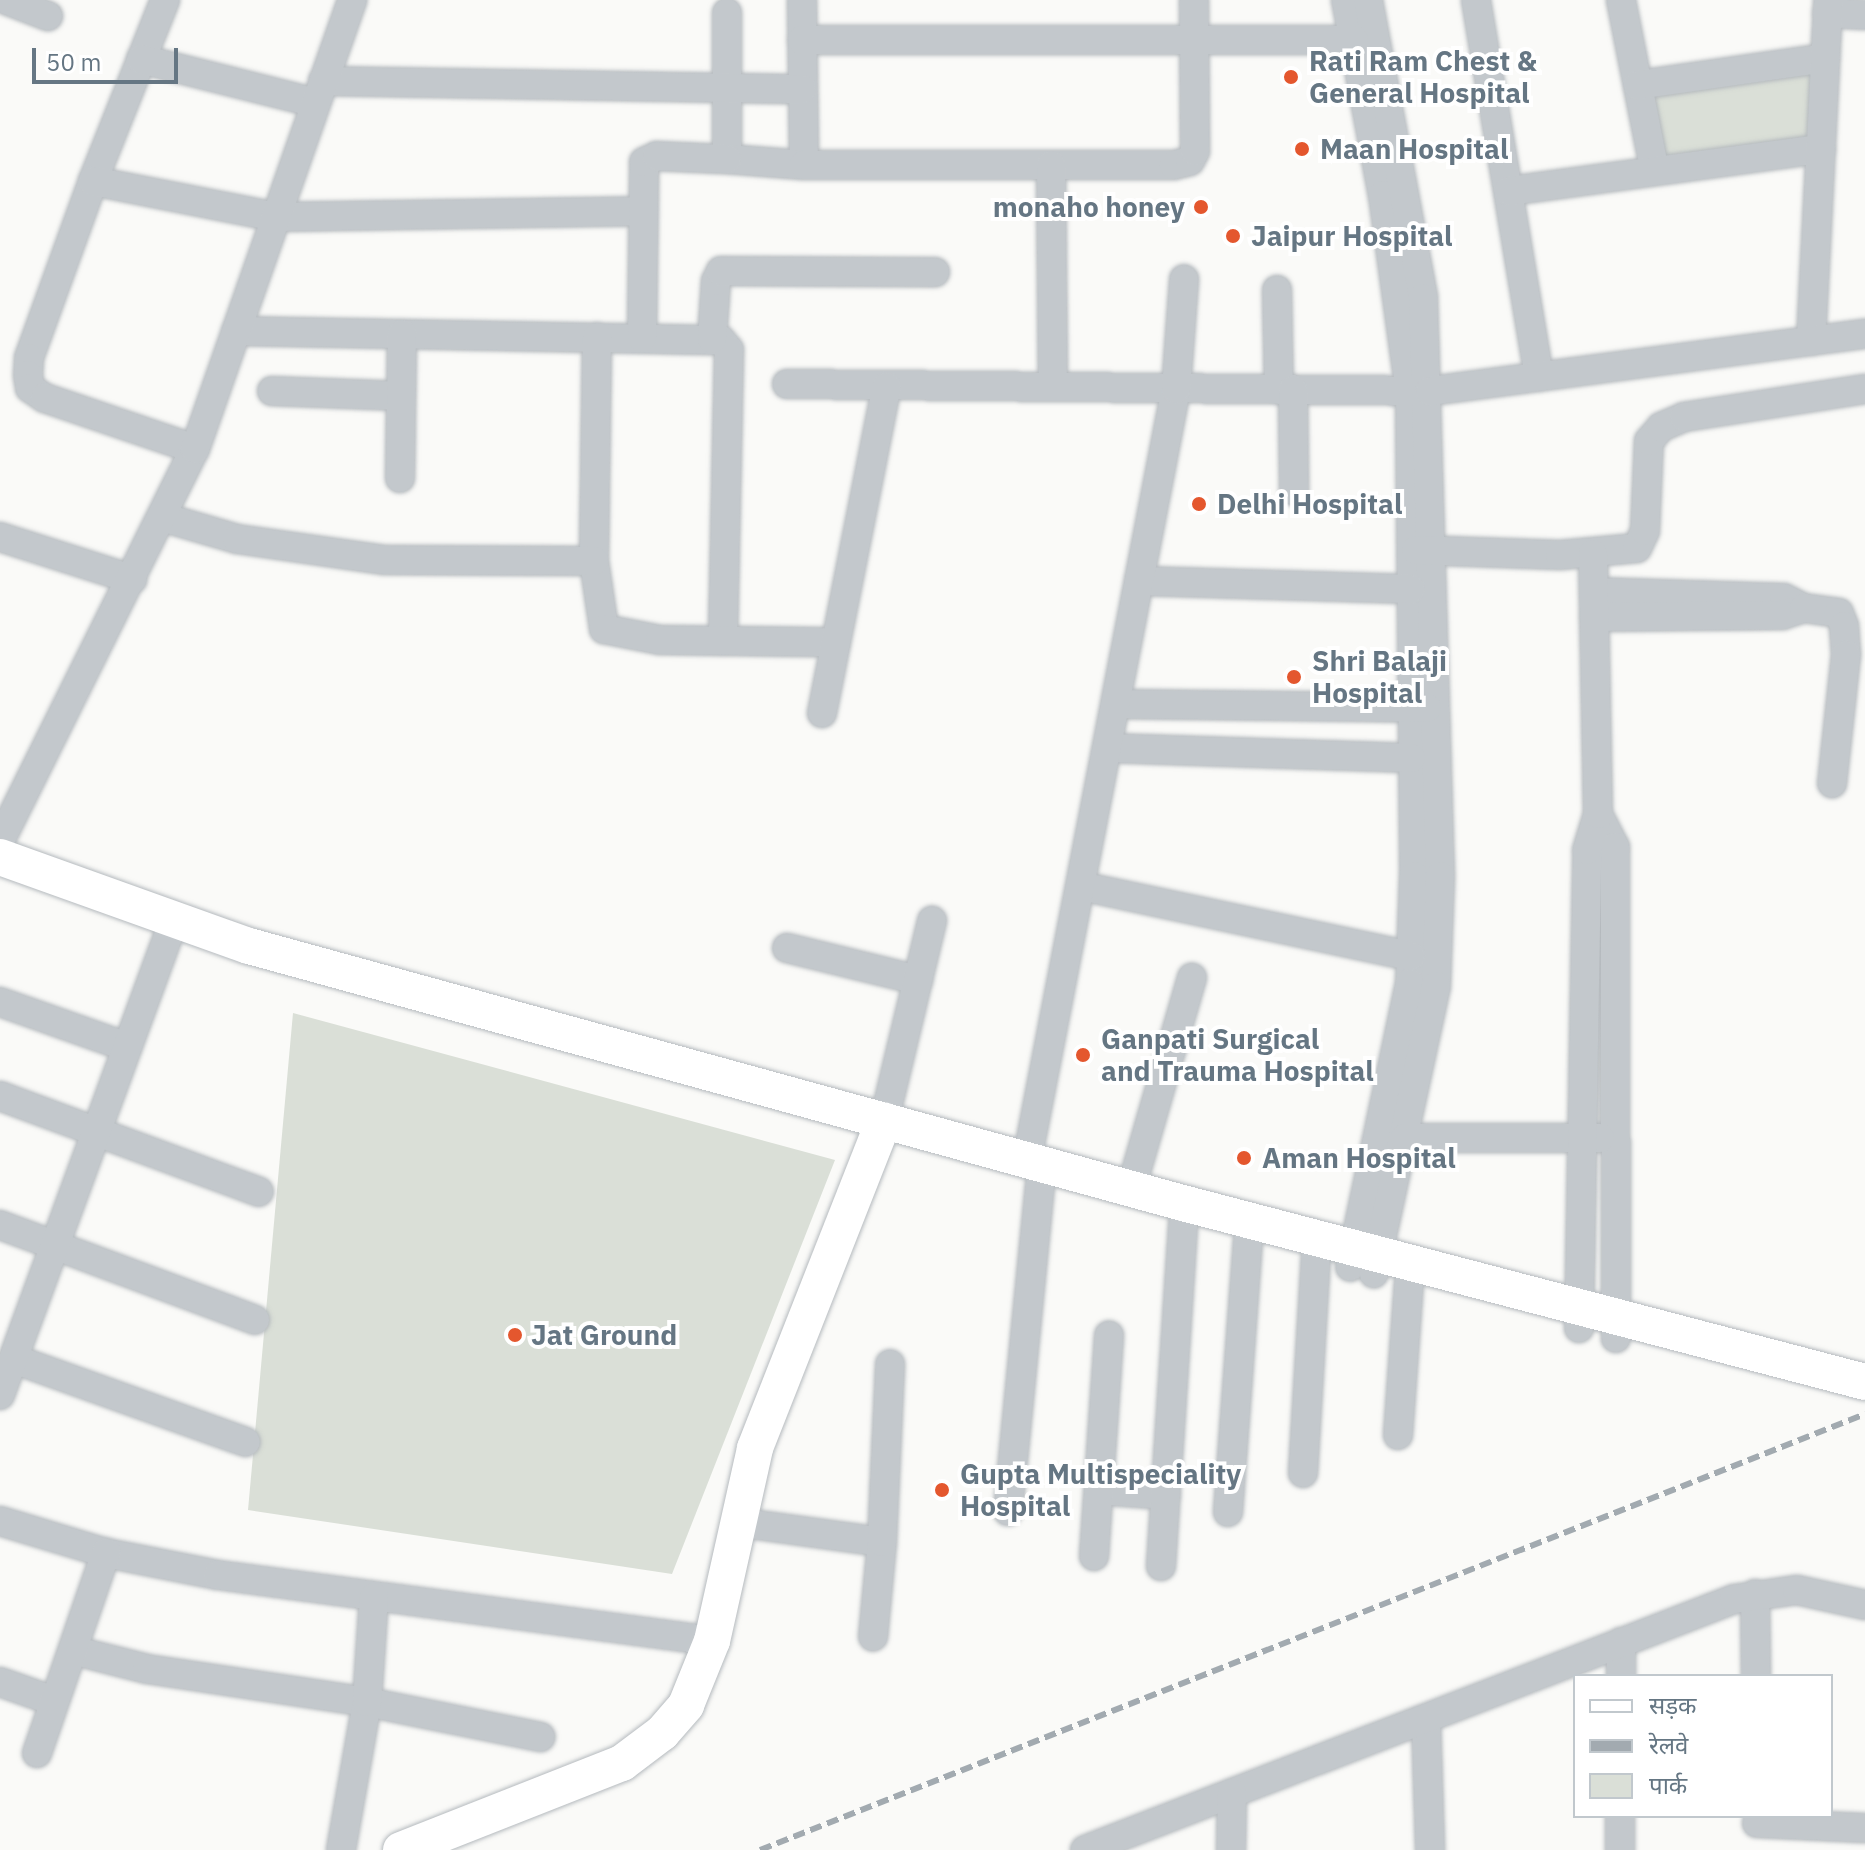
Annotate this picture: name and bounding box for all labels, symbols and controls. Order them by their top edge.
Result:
scale bar [36,32,182,82]
place label: Rati Ram Chest & General Hospital [1309,44,1537,110]
text: 50 m [46,46,101,78]
marker: Rati Ram Chest & General Hospital [1280,66,1302,88]
place label: Maan Hospital [1320,132,1508,166]
marker: Maan Hospital [1291,138,1313,160]
place label: monaho honey [993,190,1185,224]
marker: monaho honey [1192,198,1210,216]
place label: Jaipur Hospital [1251,219,1453,253]
marker: Jaipur Hospital [1222,225,1244,247]
place label: Delhi Hospital [1217,487,1402,521]
marker: Delhi Hospital [1188,493,1210,515]
place label: Shri Balaji Hospital [1312,644,1447,710]
marker: Shri Balaji Hospital [1283,666,1305,688]
place label: Ganpati Surgical and Trauma Hospital [1101,1022,1374,1088]
marker: Ganpati Surgical and Trauma Hospital [1072,1044,1094,1066]
place label: Aman Hospital [1262,1141,1456,1175]
marker: Aman Hospital [1233,1147,1255,1169]
place label: Jat Ground [531,1318,677,1352]
marker: Jat Ground [506,1326,524,1344]
place label: Gupta Multispeciality Hospital [960,1457,1241,1523]
marker: Gupta Multispeciality Hospital [931,1479,953,1501]
legend [1573,1674,1833,1818]
text: सड़क [1649,1689,1697,1721]
text: रेलवे [1649,1729,1688,1761]
text: पार्क [1649,1769,1687,1801]

